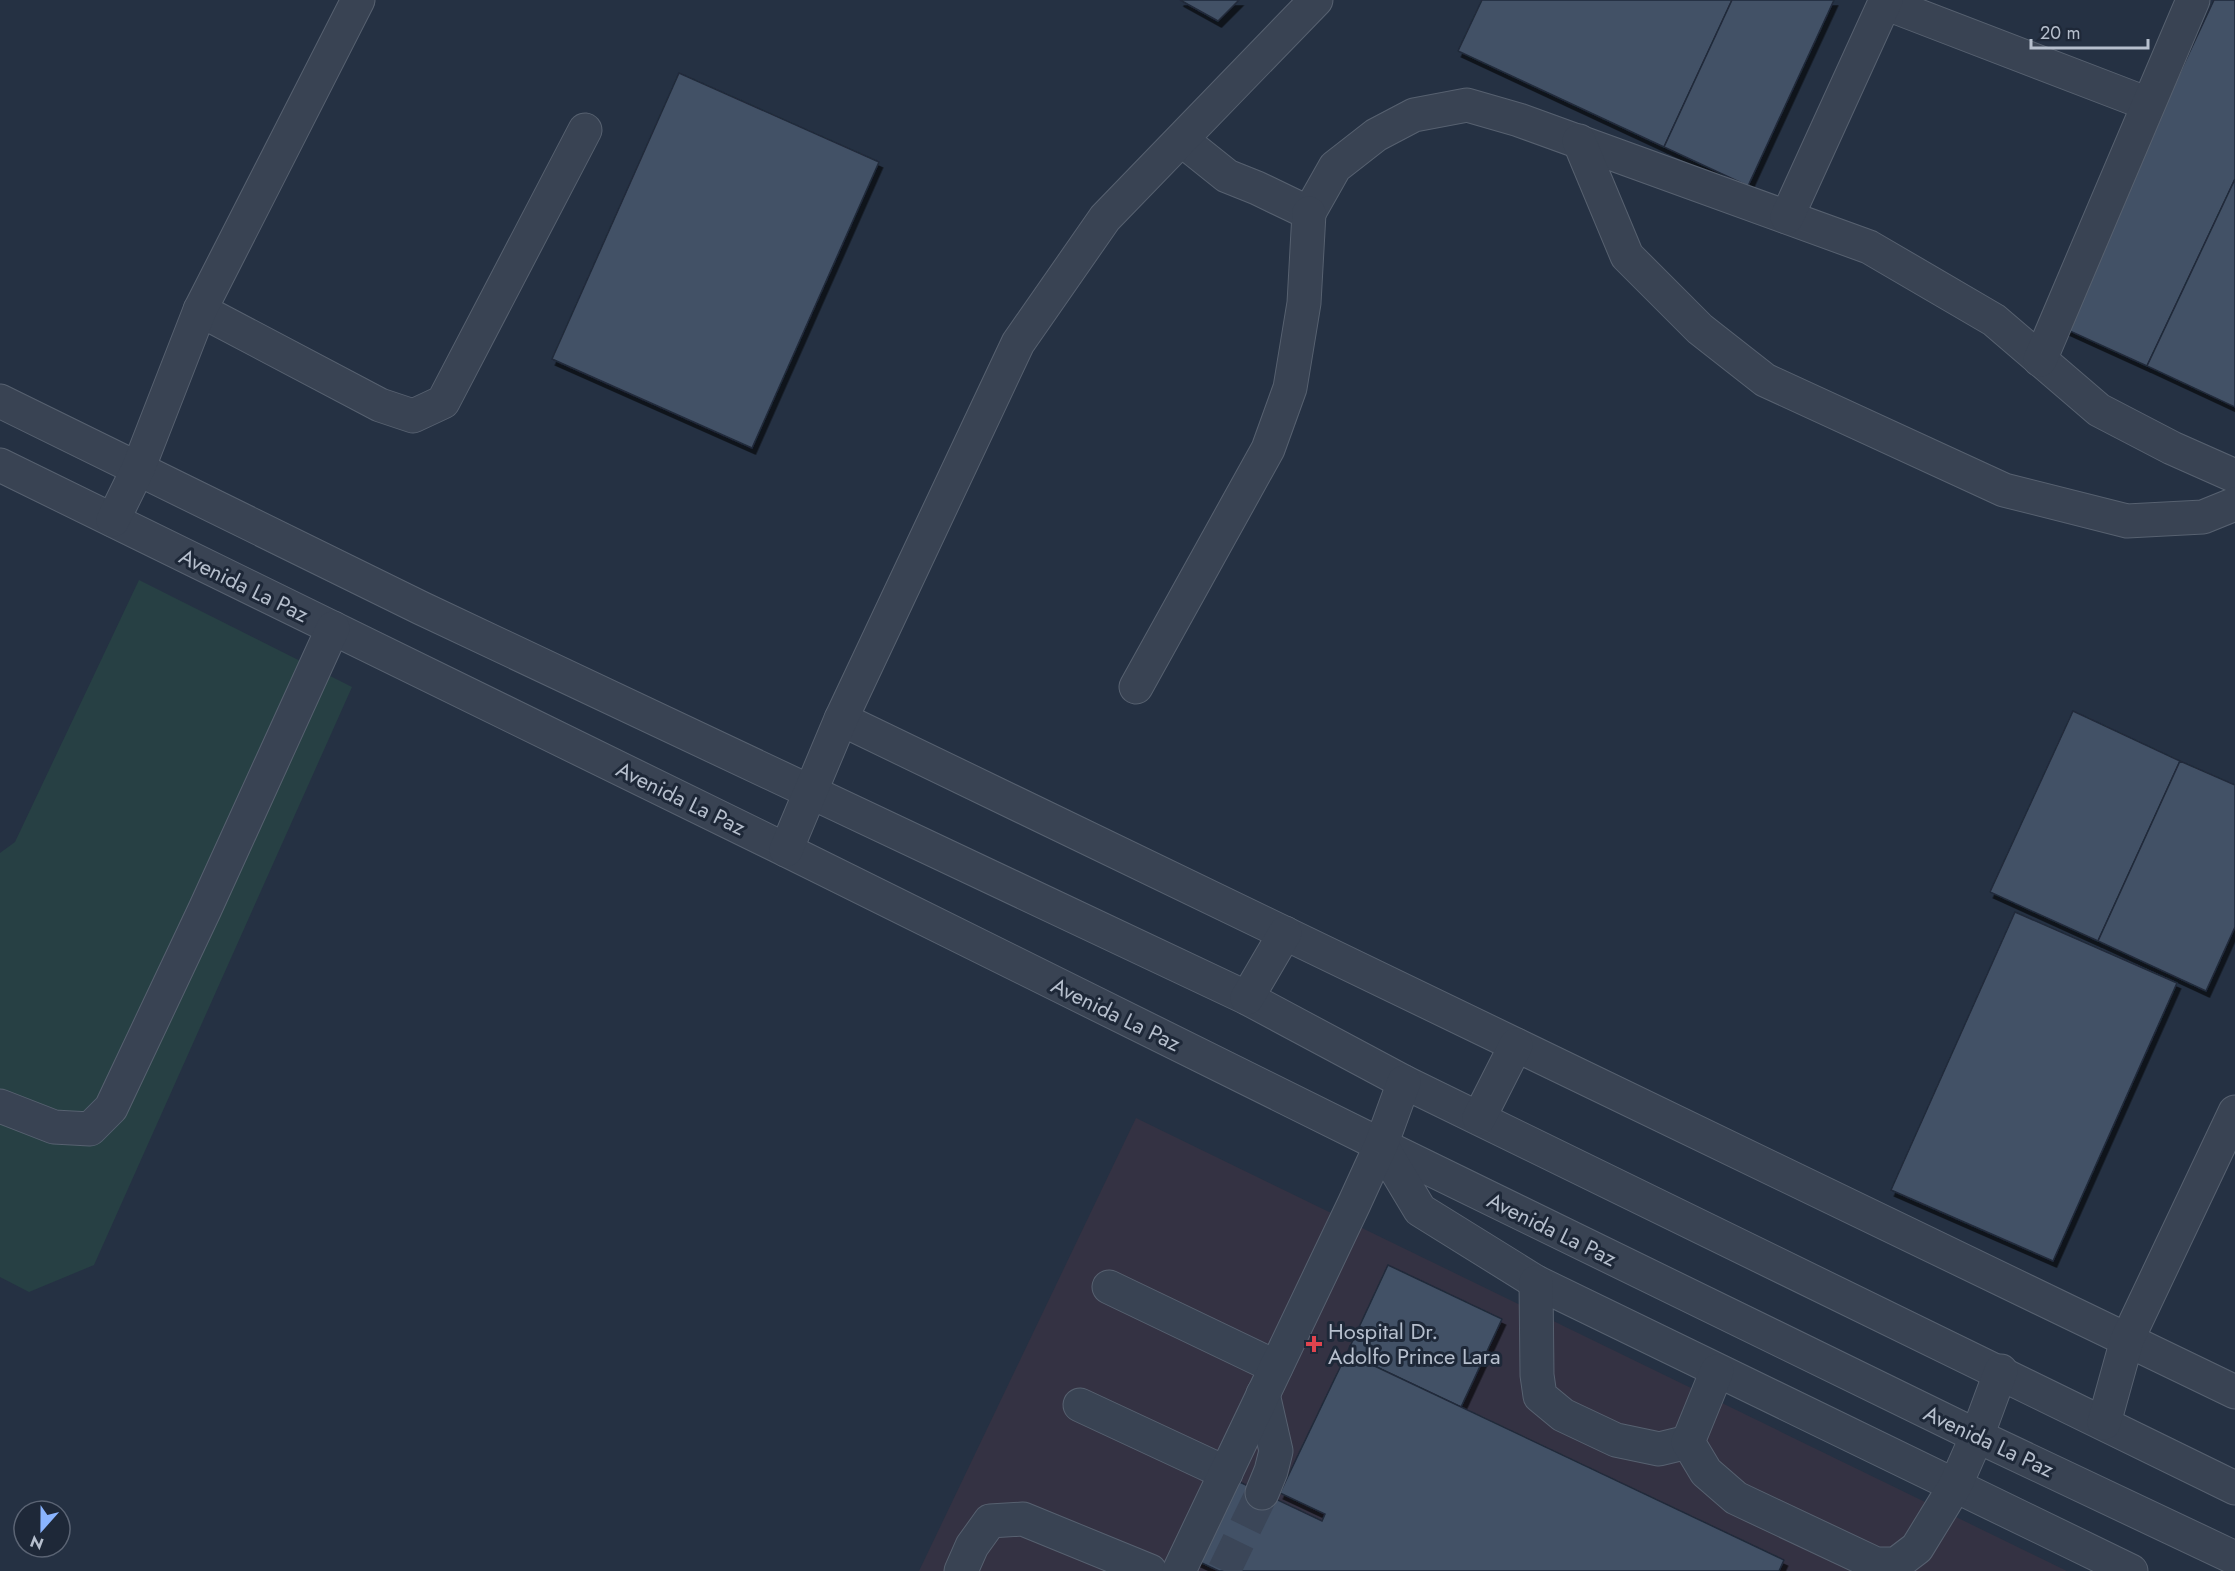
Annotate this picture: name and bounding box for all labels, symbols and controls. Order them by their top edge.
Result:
scale bar [2031,12,2148,50]
text: 20 m [2040,20,2080,46]
street label: Avenida La Paz [174,540,314,630]
street label: Avenida La Paz [611,753,751,843]
street label: Avenida La Paz [1046,969,1186,1059]
street label: Avenida La Paz [1482,1184,1622,1274]
place label: Hospital Dr. Adolfo Prince Lara [1328,1315,1501,1372]
marker: Hospital Dr. Adolfo Prince Lara [1305,1335,1323,1353]
street label: Avenida La Paz [1919,1397,2059,1485]
north arrow [12,1499,72,1559]
text: N [27,1530,47,1556]

